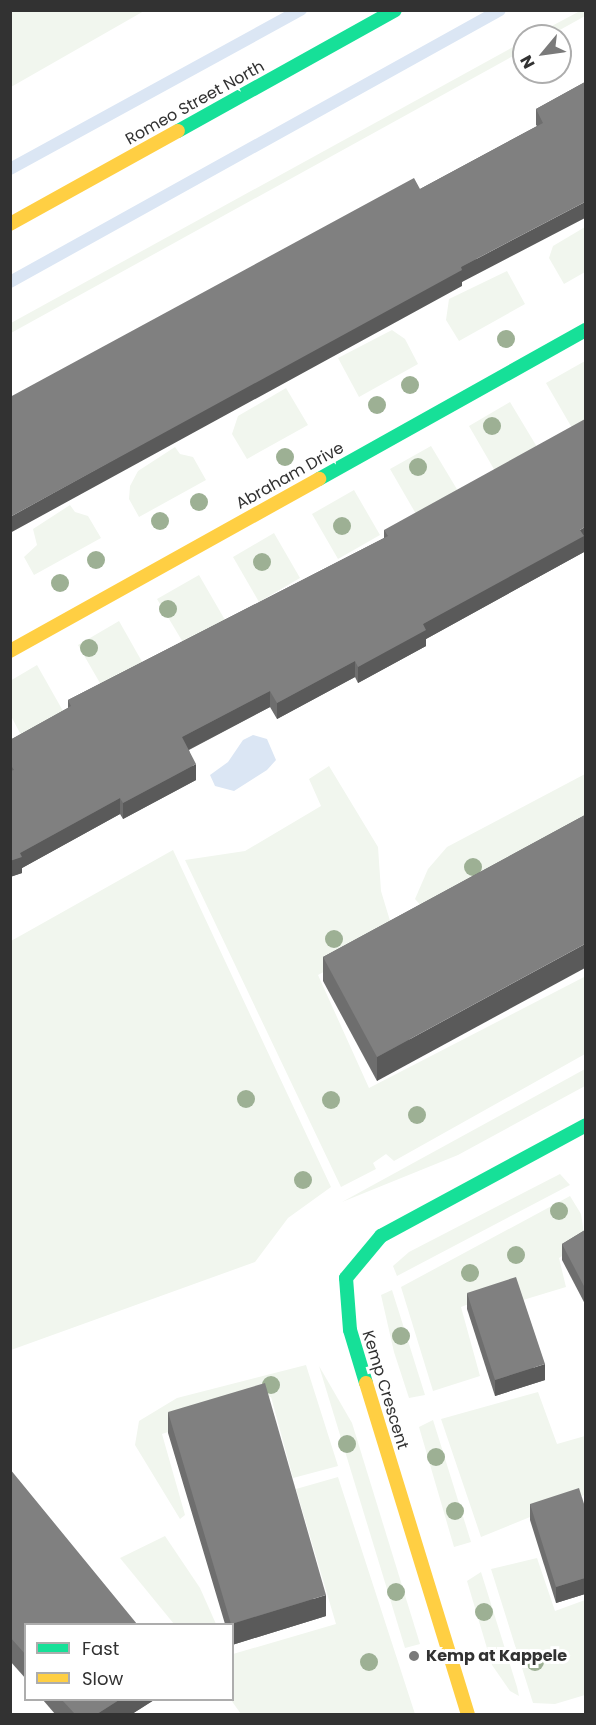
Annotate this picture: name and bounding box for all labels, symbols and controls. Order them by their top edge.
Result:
north arrow [512,24,572,84]
text: N [515,51,541,73]
street label: Romeo Street North [122,57,268,149]
street label: Abraham Drive [233,438,347,514]
street label: Kemp Crescent [358,1328,412,1452]
legend [24,1623,234,1701]
text: Fast [82,1636,119,1661]
place label: Kemp at Kappele [426,1646,567,1666]
marker: Kemp at Kappele [407,1649,421,1663]
text: Slow [82,1666,123,1691]

